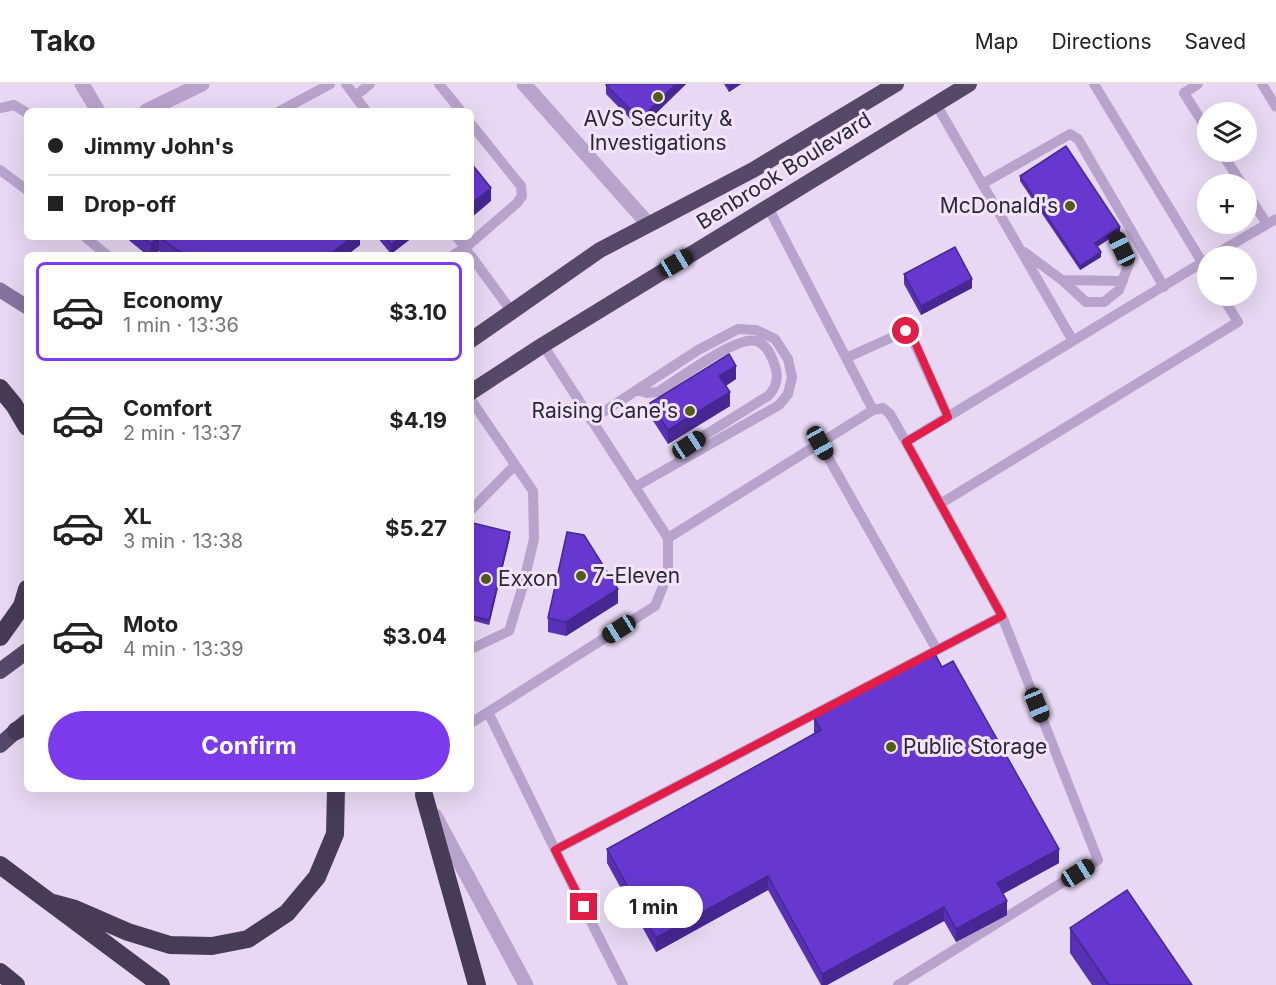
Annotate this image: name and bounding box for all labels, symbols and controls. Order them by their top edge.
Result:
text: Tako [30,24,96,58]
text: Map [975,29,1018,54]
text: Directions [1051,29,1152,54]
text: Saved [1185,29,1246,54]
marker: AVS Security & Investigations [651,90,665,104]
map controls [1197,102,1257,306]
button: layers [1197,102,1257,162]
place label: AVS Security & Investigations [584,106,733,155]
street label: Benbrook Boulevard [692,107,876,234]
text: Jimmy John's [84,133,234,159]
button: + [1197,174,1257,234]
text: Drop-off [84,191,176,217]
place label: McDonald's [940,193,1058,218]
marker: McDonald's [1063,199,1077,213]
car [1106,229,1138,269]
car [656,246,696,280]
button: − [1197,246,1257,306]
icon: car [51,285,105,339]
text: Economy [123,287,223,313]
text: $3.10 [389,299,447,325]
text: 1 min · 13:36 [123,313,239,337]
route start [892,317,919,344]
icon: car [51,393,105,447]
text: Comfort [123,395,212,421]
place label: Raising Cane's [531,398,678,423]
marker: Raising Cane's [683,404,697,418]
text: $4.19 [389,407,447,433]
text: 2 min · 13:37 [123,421,242,445]
car [803,423,837,463]
car [669,428,709,462]
icon: car [51,501,105,555]
text: XL [123,503,152,529]
text: $5.27 [385,515,447,541]
text: 3 min · 13:38 [123,529,243,553]
place label: 7-Eleven [593,563,680,588]
place label: Exxon [498,566,558,591]
marker: 7-Eleven [574,569,588,583]
marker: Exxon [479,572,493,586]
icon: car [51,609,105,663]
text: Moto [123,611,178,637]
car [599,612,639,646]
text: $3.04 [382,623,447,649]
text: 4 min · 13:39 [123,637,244,661]
car [1022,685,1052,725]
button: Confirm [48,711,450,780]
place label: Public Storage [903,734,1047,759]
marker: Public Storage [884,740,898,754]
car [1058,856,1098,890]
callout: 1 min [605,886,704,928]
route end [570,893,597,920]
text: 1 min [629,895,678,919]

